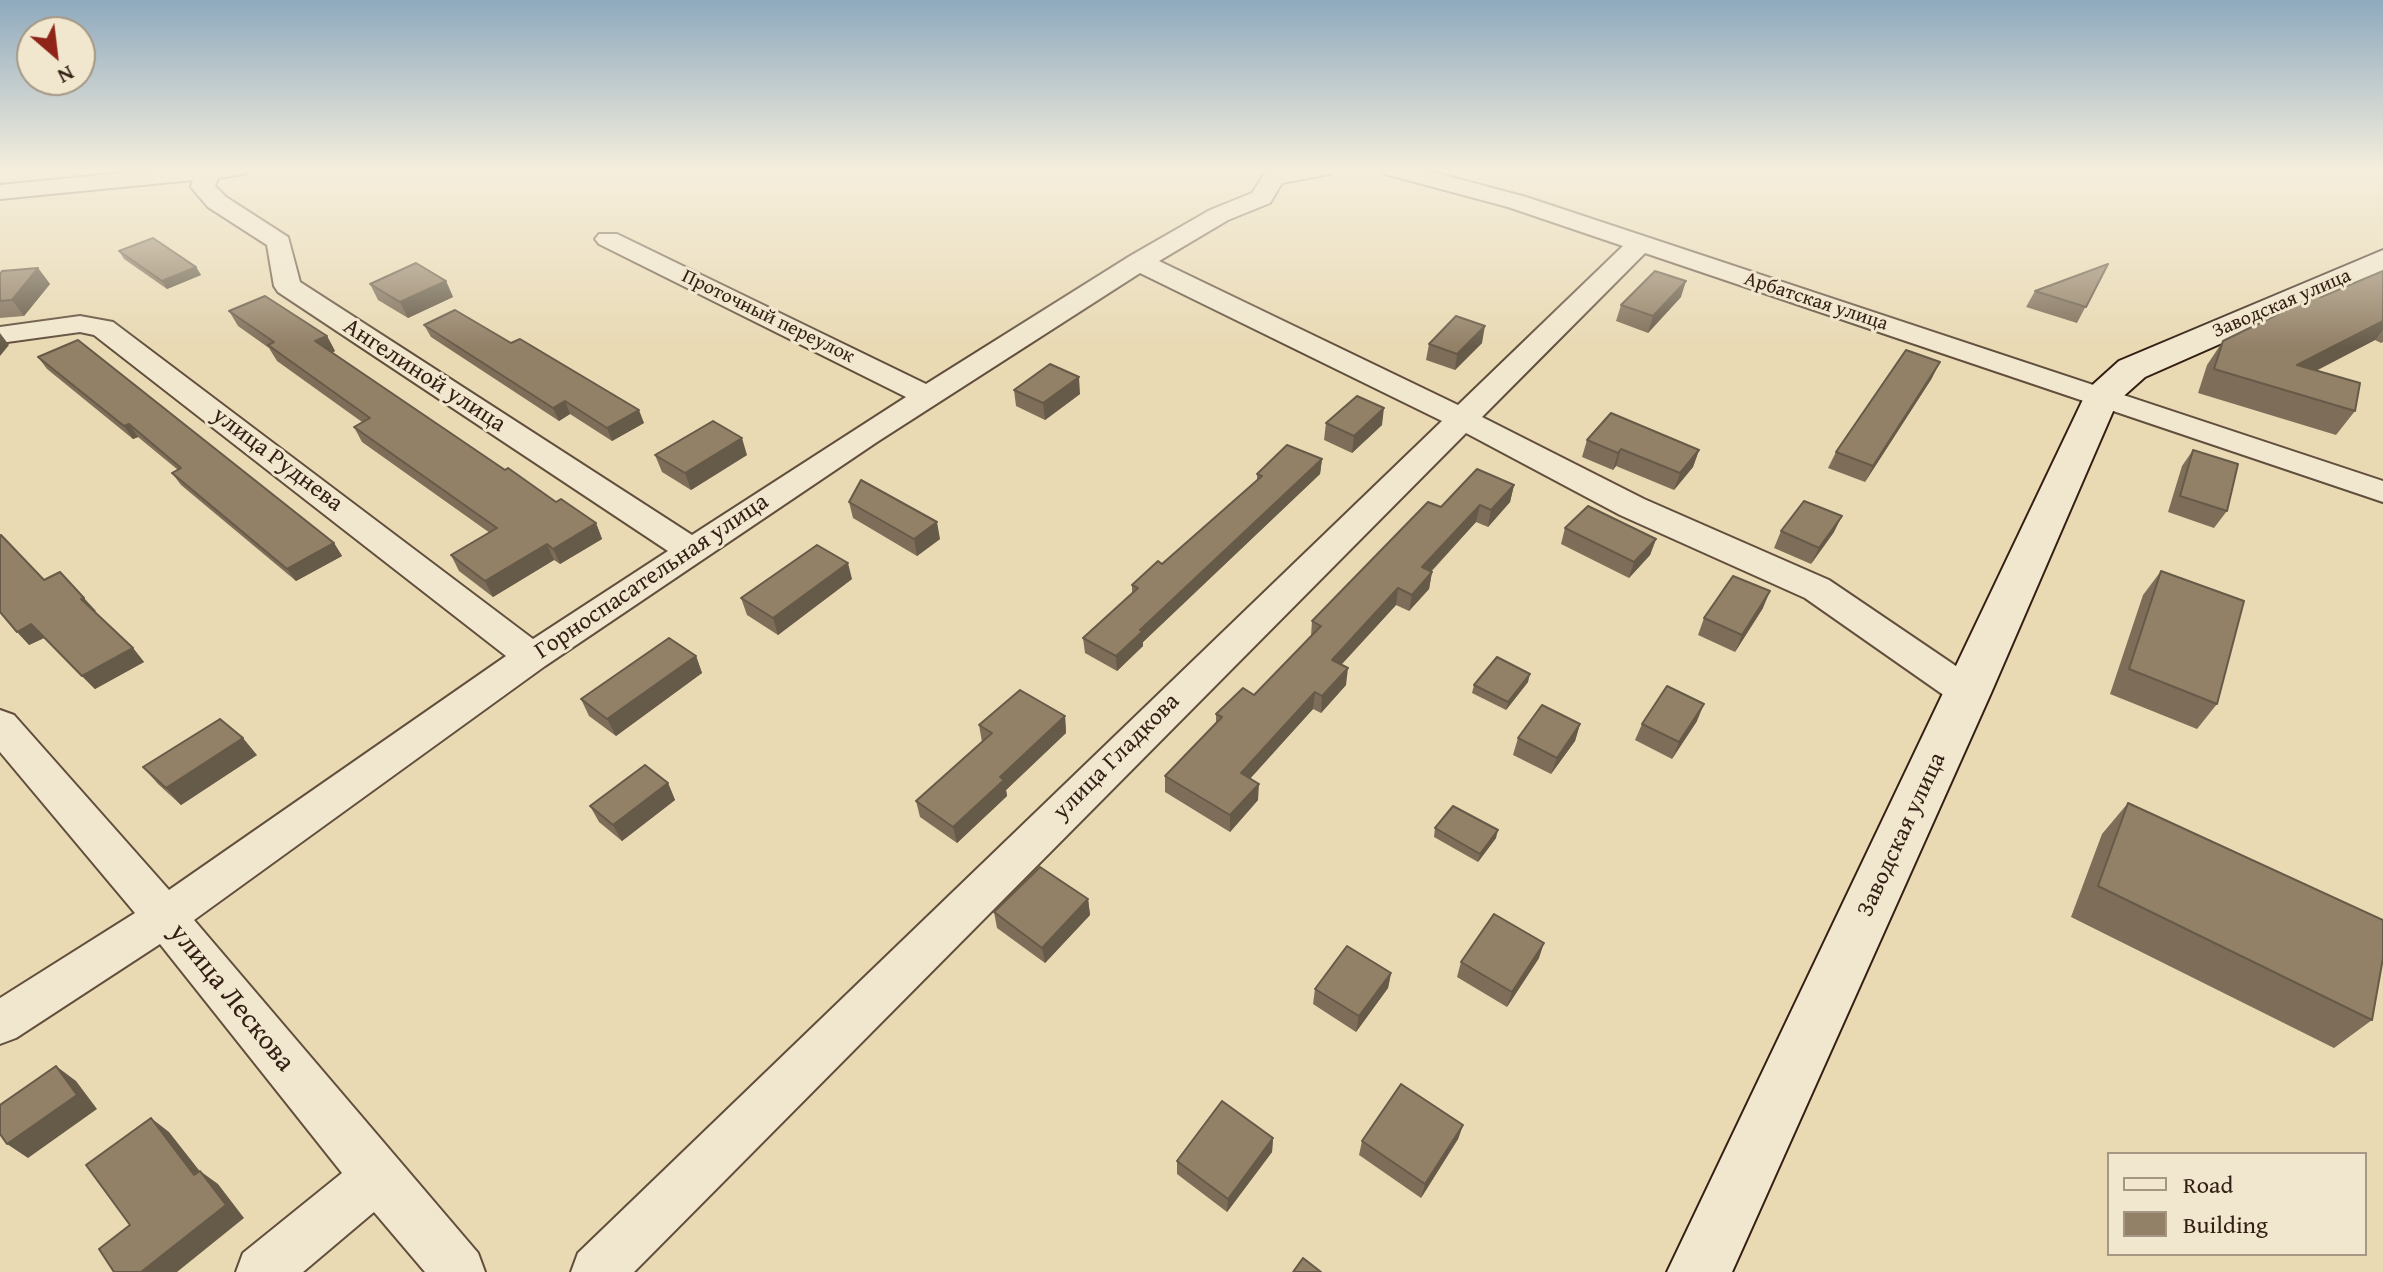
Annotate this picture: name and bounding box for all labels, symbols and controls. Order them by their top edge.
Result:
north arrow [16,16,96,96]
text: N [52,58,80,93]
street label: Заводская улица [2209,264,2355,344]
street label: Проточный переулок [678,265,858,369]
street label: Арбатская улица [1741,267,1891,337]
street label: Ангелиной улица [337,313,511,439]
street label: улица Руднева [206,401,348,519]
street label: Горноспасательная улица [530,488,774,666]
street label: улица Гладкова [1048,688,1186,826]
street label: Заводская улица [1851,748,1953,922]
street label: улица Лескова [161,917,301,1079]
legend [2107,1152,2367,1256]
text: Road [2183,1167,2233,1202]
text: Building [2183,1207,2268,1242]

